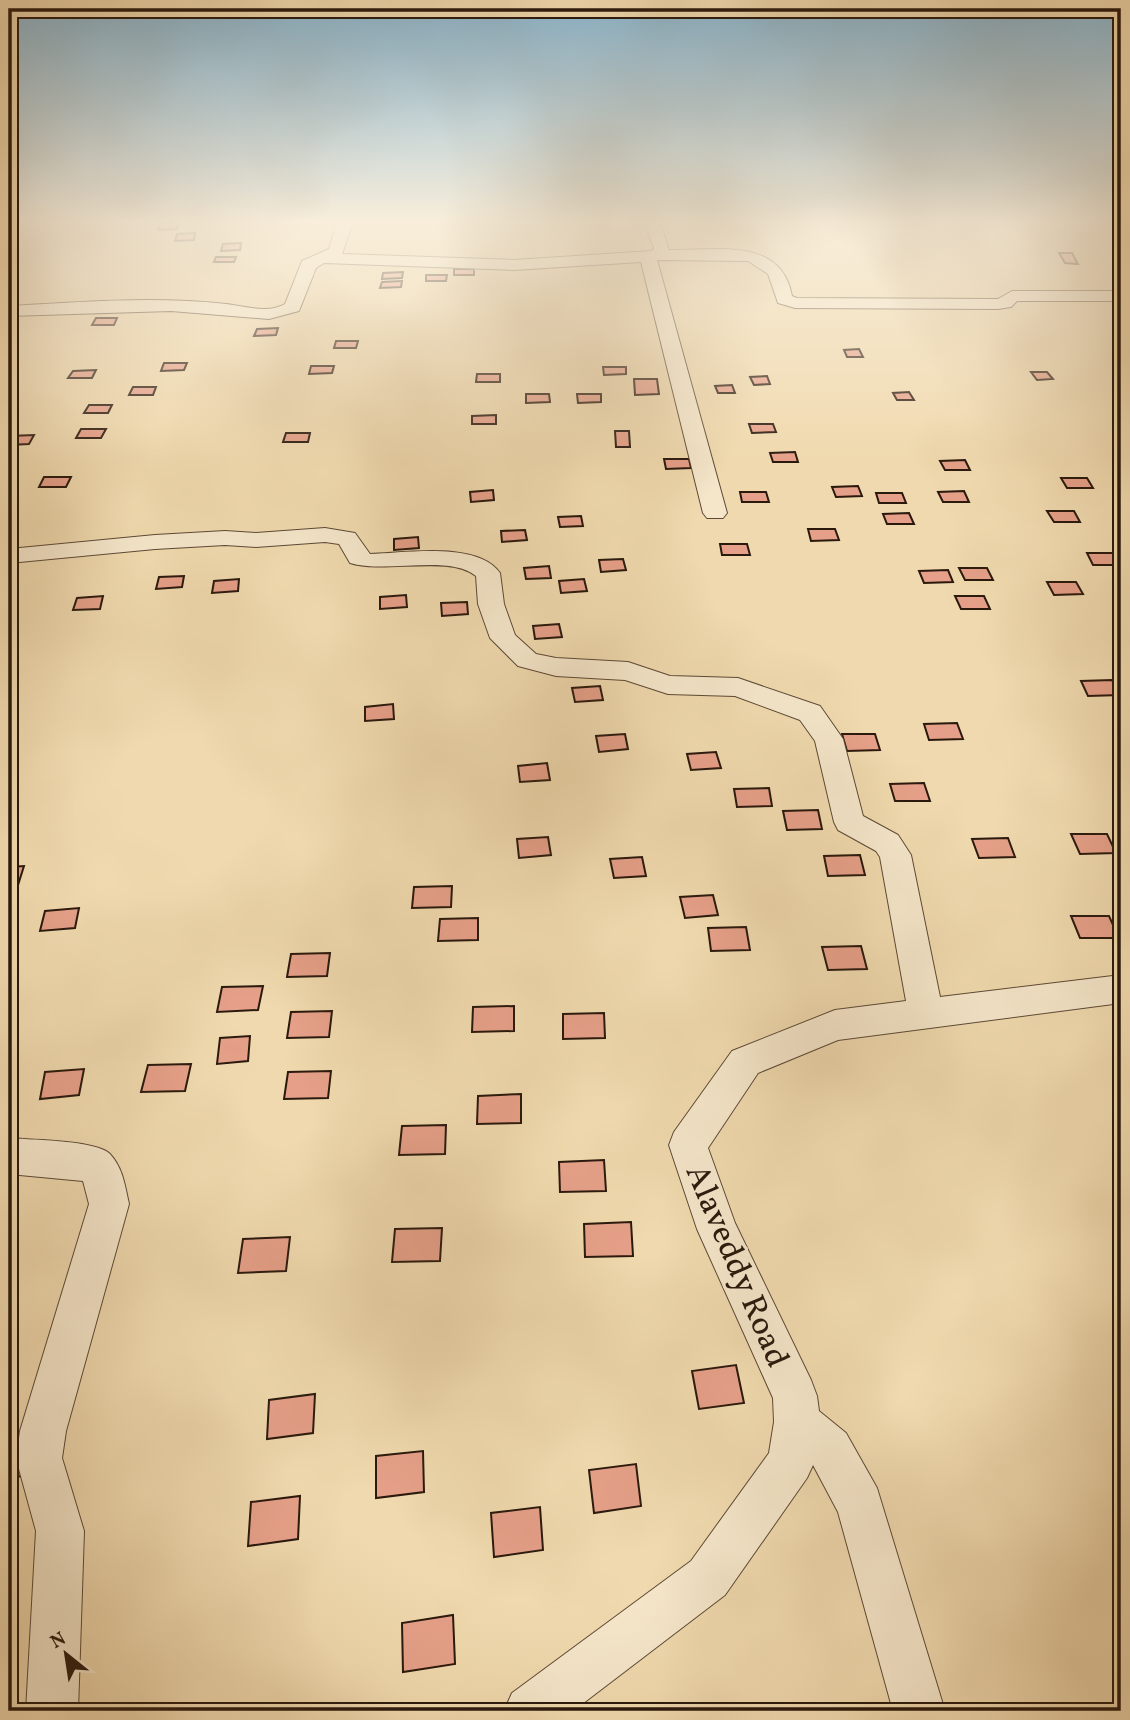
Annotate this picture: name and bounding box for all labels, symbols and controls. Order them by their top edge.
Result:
street label: Alaveddy Road [672,1158,799,1375]
north arrow [32,1618,102,1688]
text: N [46,1626,71,1656]

